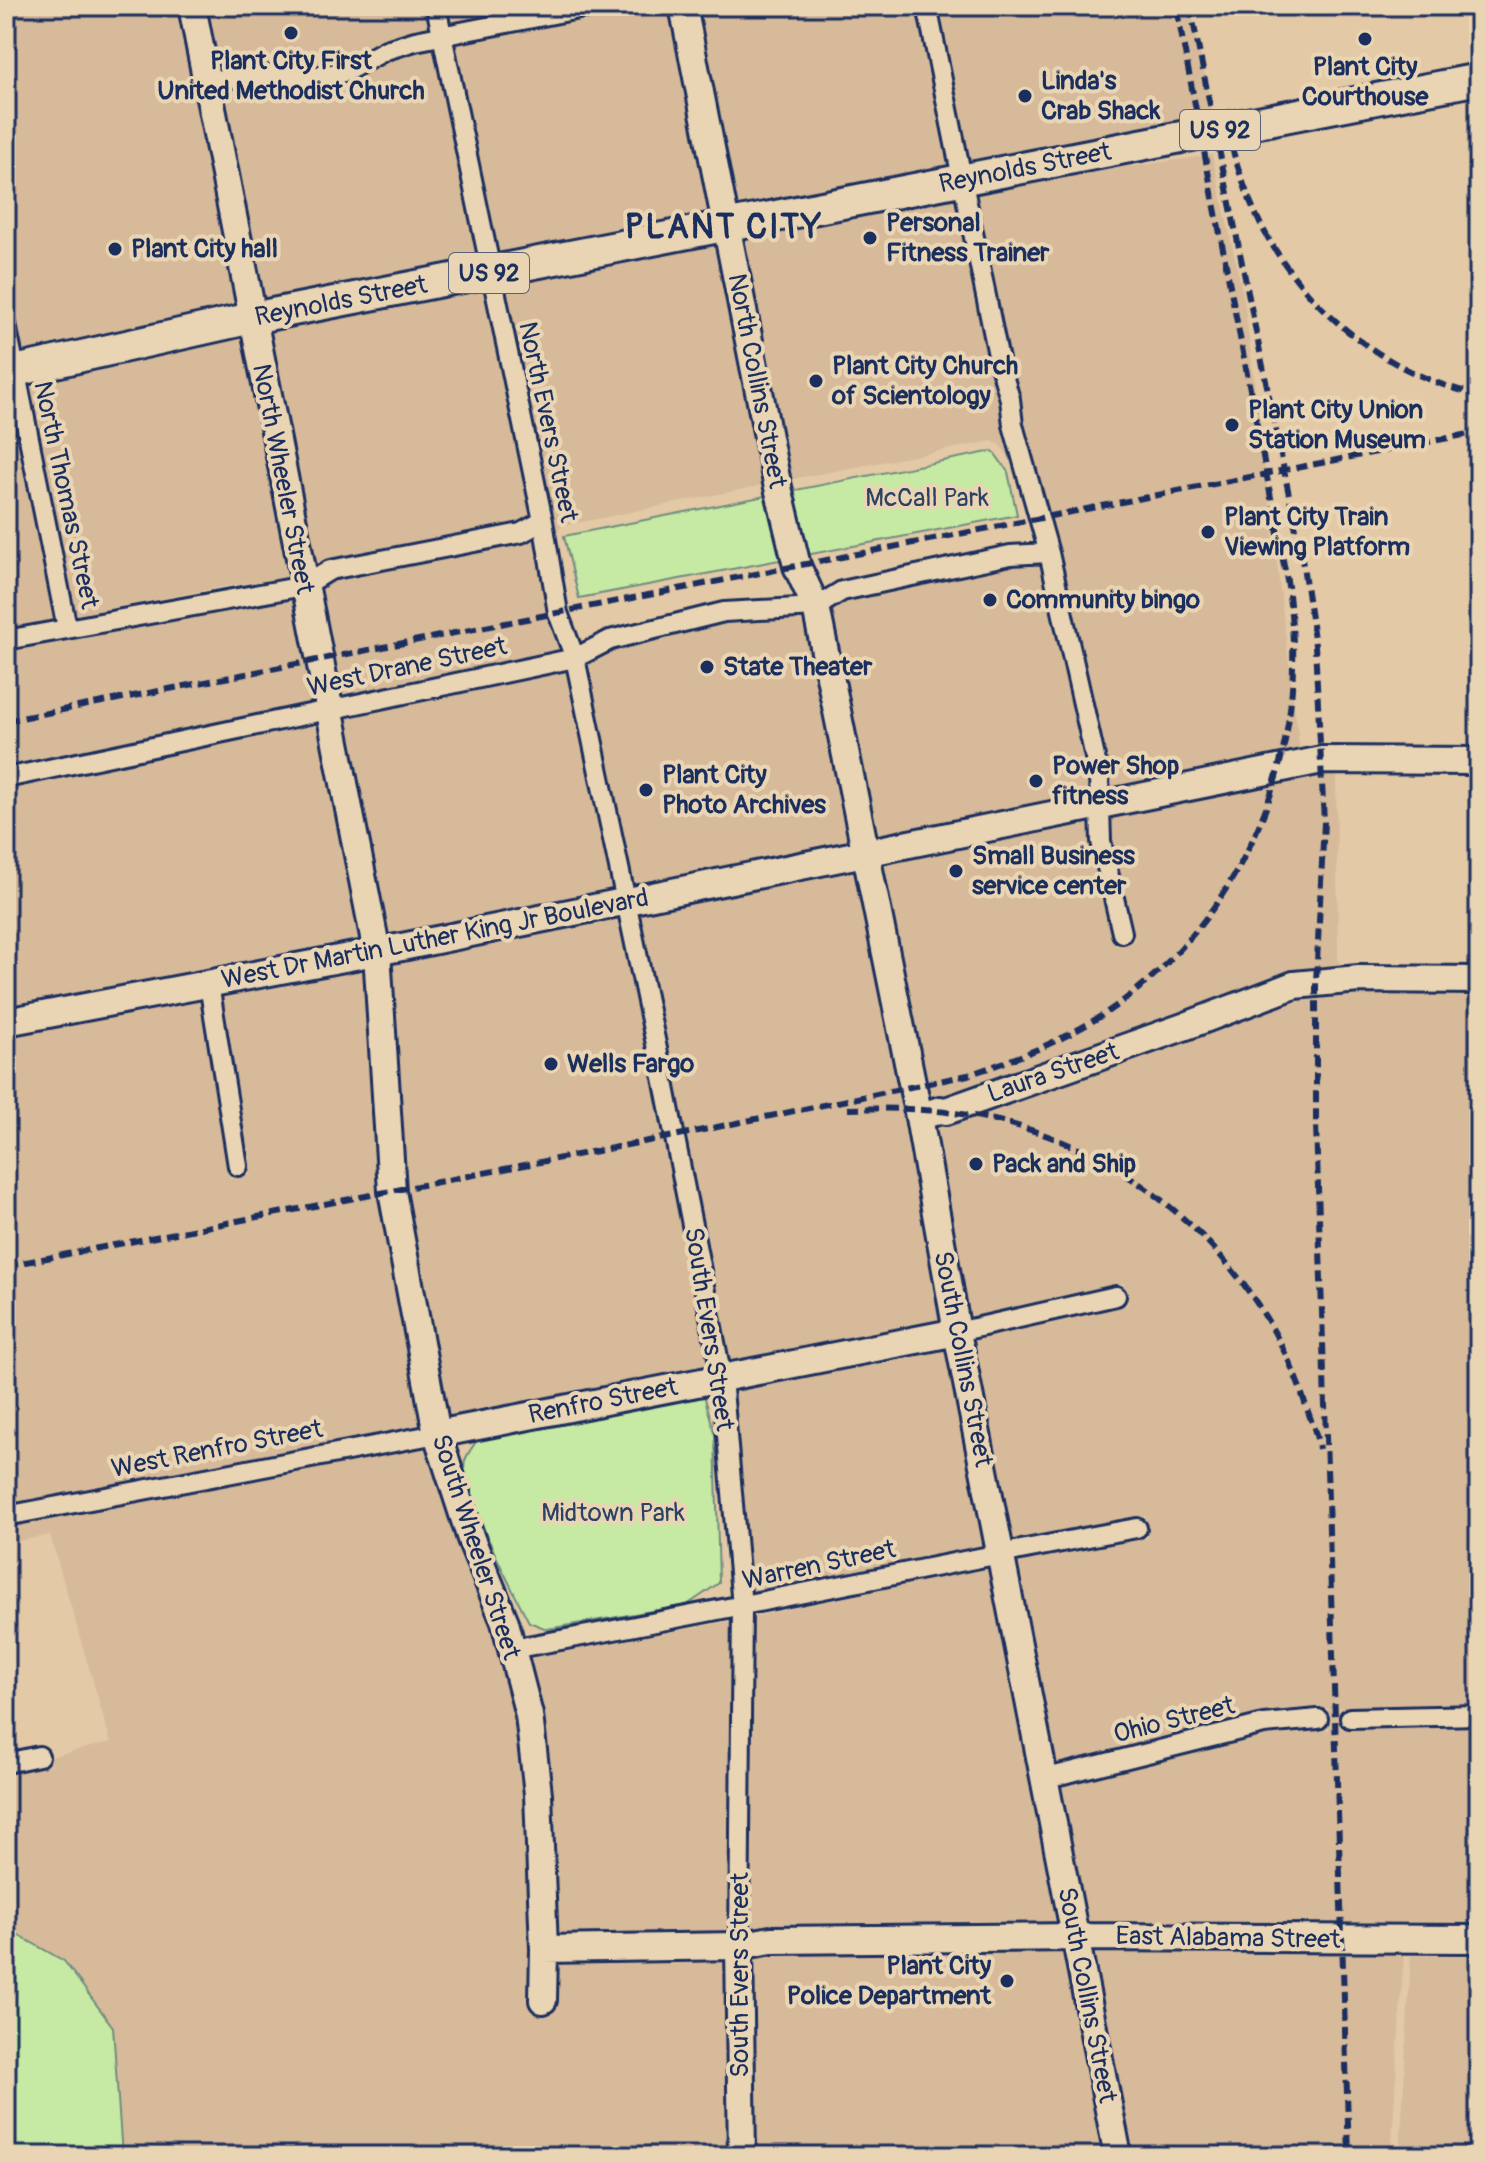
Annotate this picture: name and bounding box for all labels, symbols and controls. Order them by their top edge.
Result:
marker: Plant City First United Methodist Church [282,24,300,42]
marker: Plant City Courthouse [1356,30,1374,48]
place label: Plant City First United Methodist Church [157,45,425,107]
place label: Plant City Courthouse [1302,51,1429,113]
place label: Linda's Crab Shack [1041,65,1161,127]
marker: Linda's Crab Shack [1016,87,1034,105]
road number: US 92 [1180,110,1260,150]
street label: Reynolds Street [936,136,1114,200]
district label: PLANT CITY [625,206,823,249]
place label: Personal Fitness Trainer [886,207,1050,269]
marker: Personal Fitness Trainer [861,229,879,247]
place label: Plant City hall [131,233,278,265]
marker: Plant City hall [106,240,124,258]
road number: US 92 [449,253,529,293]
street label: Reynolds Street [252,269,430,333]
street label: North Collins Street [721,271,794,491]
street label: North Evers Street [511,319,585,526]
place label: Plant City Church of Scientology [831,350,1018,412]
street label: North Wheeler Street [245,361,321,597]
marker: Plant City Church of Scientology [807,372,825,390]
street label: North Thomas Street [26,378,106,612]
place label: Plant City Union Station Museum [1248,394,1426,456]
marker: Plant City Union Station Museum [1223,416,1241,434]
park label: McCall Park [865,482,989,514]
place label: Plant City Train Viewing Platform [1224,501,1410,563]
marker: Plant City Train Viewing Platform [1199,523,1217,541]
place label: Community bingo [1006,584,1200,616]
marker: Community bingo [981,591,999,609]
street label: West Drane Street [304,630,510,704]
place label: State Theater [723,651,873,683]
marker: State Theater [698,658,716,676]
place label: Power Shop fitness [1052,750,1179,812]
place label: Plant City Photo Archives [662,759,826,821]
marker: Power Shop fitness [1027,772,1045,790]
marker: Plant City Photo Archives [637,781,655,799]
place label: Small Business service center [972,840,1135,902]
marker: Small Business service center [947,862,965,880]
street label: West Dr Martin Luther King Jr Boulevard [219,882,651,996]
street label: Laura Street [983,1035,1123,1110]
place label: Wells Fargo [567,1048,694,1080]
marker: Wells Fargo [542,1055,560,1073]
place label: Pack and Ship [992,1148,1136,1180]
marker: Pack and Ship [967,1155,985,1173]
street label: South Evers Street [677,1225,741,1434]
street label: South Collins Street [926,1248,1000,1470]
street label: Renfro Street [526,1371,681,1431]
street label: West Renfro Street [109,1413,326,1485]
street label: South Wheeler Street [424,1430,528,1664]
park label: Midtown Park [541,1497,685,1529]
street label: Warren Street [740,1533,899,1597]
street label: Ohio Street [1110,1689,1238,1750]
street label: South Evers Street [724,1872,756,2078]
street label: South Collins Street [1050,1884,1124,2106]
street label: East Alabama Street [1115,1920,1341,1956]
place label: Plant City Police Department [787,1950,992,2012]
marker: Plant City Police Department [998,1972,1016,1990]

